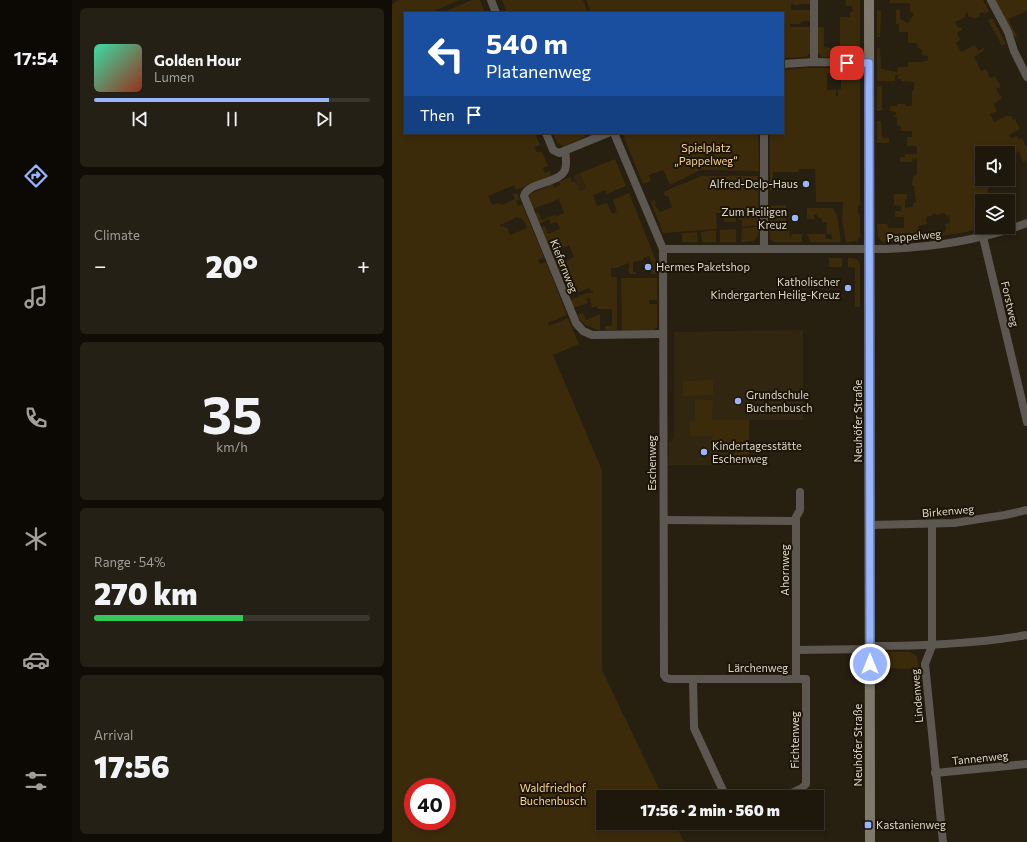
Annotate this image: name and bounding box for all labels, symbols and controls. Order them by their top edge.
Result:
text: 540 m [486,26,568,60]
icon: left [420,28,472,80]
pin [830,46,864,80]
text: 17:54 [14,47,58,69]
text: Golden Hour [154,51,241,69]
icon: arrive [836,52,858,74]
text: Platanenweg [486,60,591,82]
text: Lumen [154,69,194,85]
icon: arrive [463,104,485,126]
text: Then [420,106,455,124]
icon: previous [129,108,151,130]
icon: pause [221,108,243,130]
icon: next [313,108,335,130]
park label: Spielplatz „Pappelweg“ [674,141,738,167]
map controls [975,146,1015,234]
button: sound [975,146,1015,186]
icon: directions [22,162,50,190]
place label: Alfred-Delp-Haus [709,177,798,190]
marker: Alfred-Delp-Haus [801,179,811,189]
button: layers [975,194,1015,234]
place label: Zum Heiligen Kreuz [721,205,788,231]
marker: Zum Heiligen Kreuz [790,213,800,223]
text: Climate [94,227,140,243]
street label: Pappelweg [886,227,942,244]
street label: Kiefernweg [548,237,581,295]
text: 20° [205,247,258,284]
text: − [94,252,107,279]
text: + [357,252,370,279]
place label: Hermes Paketshop [656,260,750,273]
marker: Hermes Paketshop [643,262,653,272]
place label: Katholischer Kindergarten Heilig-Kreuz [710,275,841,301]
street label: Forstweg [999,280,1022,328]
icon: music [22,283,50,311]
marker: Katholischer Kindergarten Heilig-Kreuz [843,283,853,293]
street label: Neuhöfer Straße [851,379,864,462]
text: 35 [202,381,262,445]
place label: Grundschule Buchenbusch [746,388,813,414]
marker: Grundschule Buchenbusch [733,396,743,406]
icon: phone [22,404,50,432]
street label: Eschenweg [645,435,658,491]
text: km/h [216,439,248,455]
place label: Kindertagesstätte Eschenweg [712,439,802,465]
marker: Kindertagesstätte Eschenweg [699,447,709,457]
street label: Birkenweg [921,502,975,519]
icon: climate [22,525,50,553]
street label: Ahornweg [778,544,791,596]
text: Range · 54% [94,554,165,570]
text: 270 km [94,574,198,611]
position arrow [849,643,891,685]
icon: car [22,646,50,674]
street label: Lärchenweg [728,661,788,674]
street label: Lindenweg [908,668,925,724]
street label: Neuhöfer Straße [851,703,864,786]
street label: Fichtenweg [788,711,801,769]
text: Arrival [94,727,133,743]
text: 17:56 [94,747,170,784]
street label: Tannenweg [951,748,1009,767]
icon: filters [22,767,50,795]
speed limit sign: 40 [404,778,456,830]
park label: Waldfriedhof Buchenbusch [520,781,587,807]
text: 17:56 · 2 min · 560 m [640,801,780,819]
place label: Kastanienweg [876,818,946,831]
marker: Kastanienweg [863,820,873,830]

